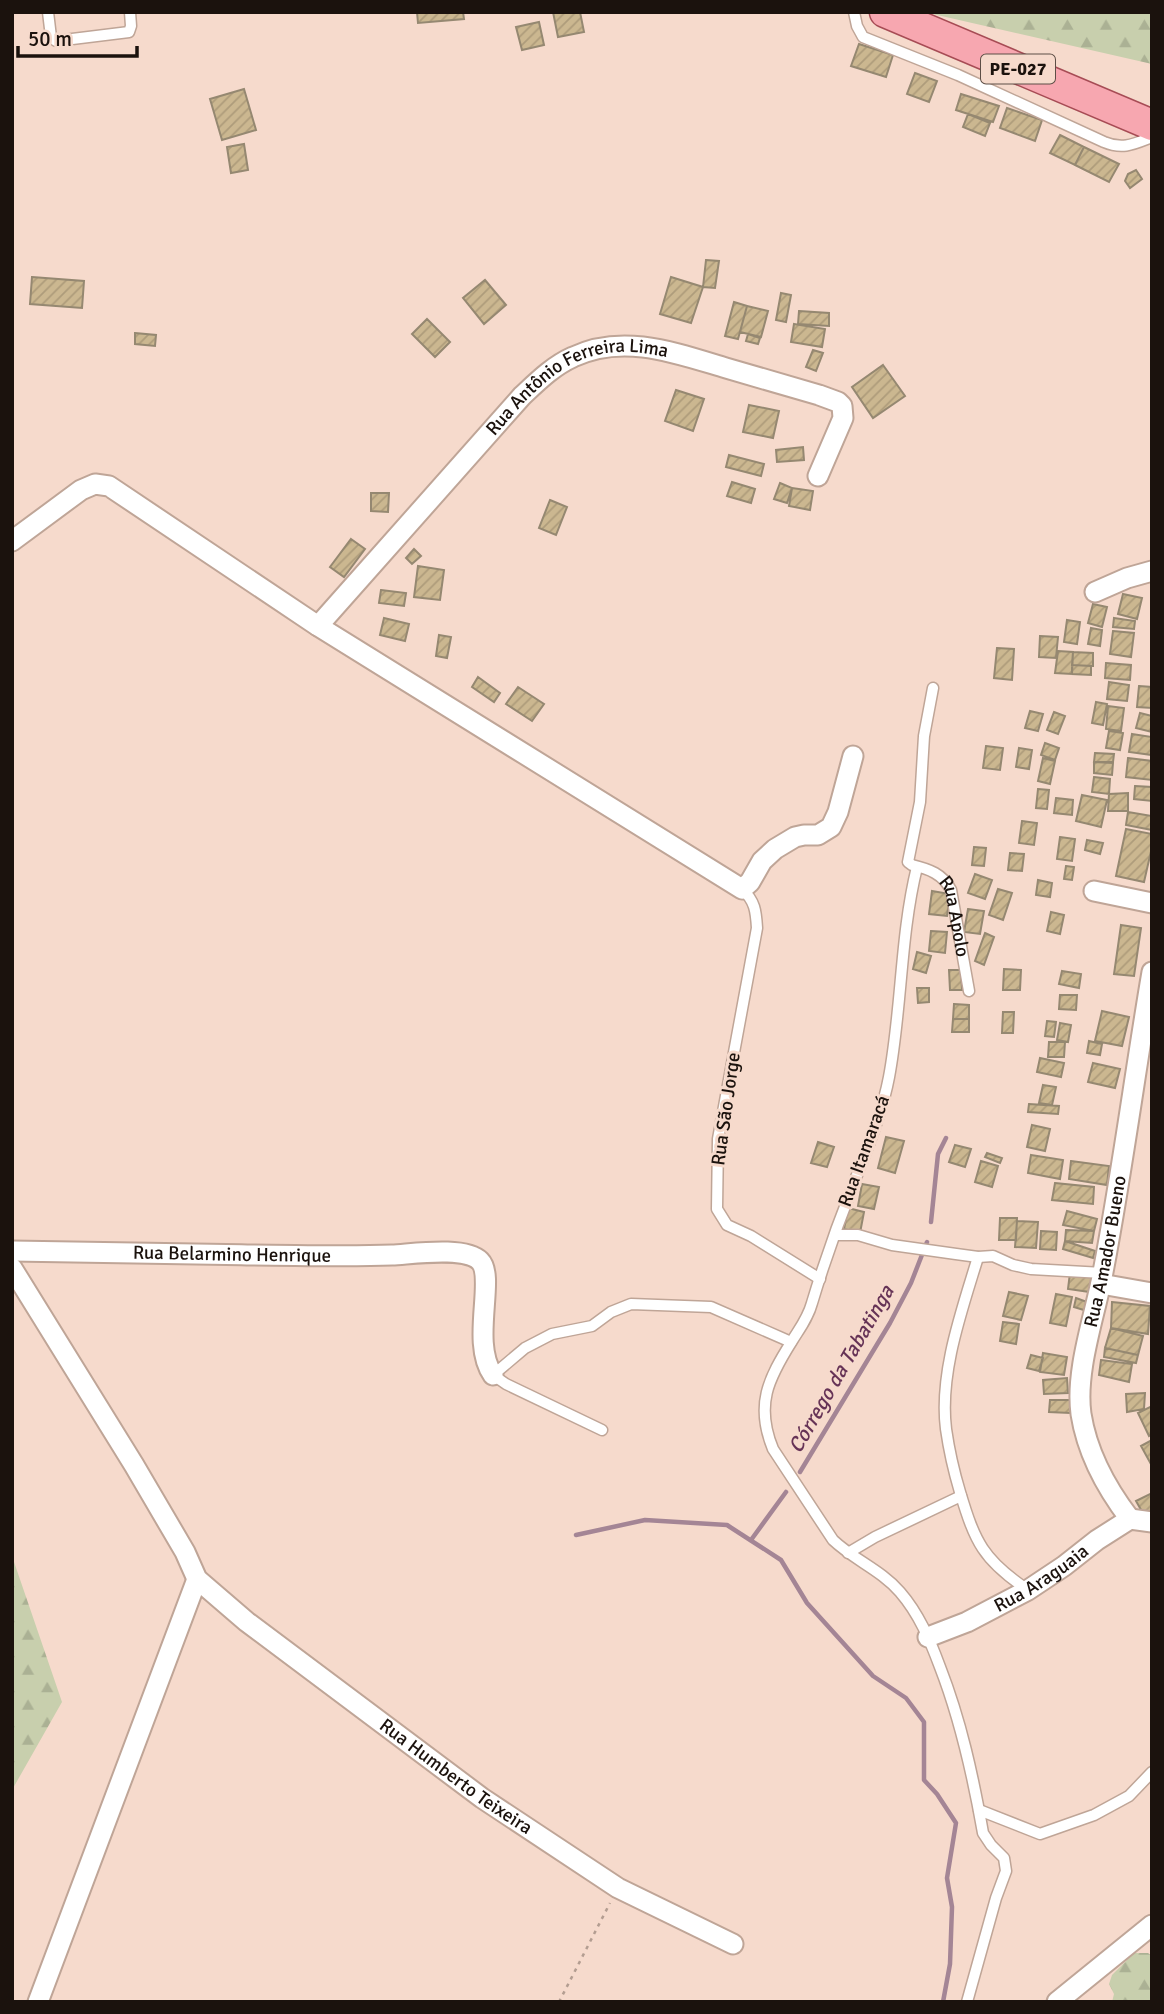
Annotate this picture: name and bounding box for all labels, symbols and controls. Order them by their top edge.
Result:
scale bar [18,14,136,58]
text: 50 m [28,26,72,52]
road number: PE-027 [981,55,1055,84]
street label: Rua Antônio Ferreira Lima [481,334,671,440]
street label: Rua Apolo [933,871,975,959]
street label: Rua São Jorge [706,1051,746,1167]
street label: Rua Itamaracá [833,1092,895,1210]
street label: Rua Amador Bueno [1079,1174,1132,1330]
street label: Rua Belarmino Henrique [133,1241,331,1268]
water label: Córrego da Tabatinga [782,1279,900,1458]
street label: Rua Araguaia [990,1539,1094,1618]
street label: Rua Humberto Teixeira [375,1713,537,1840]

